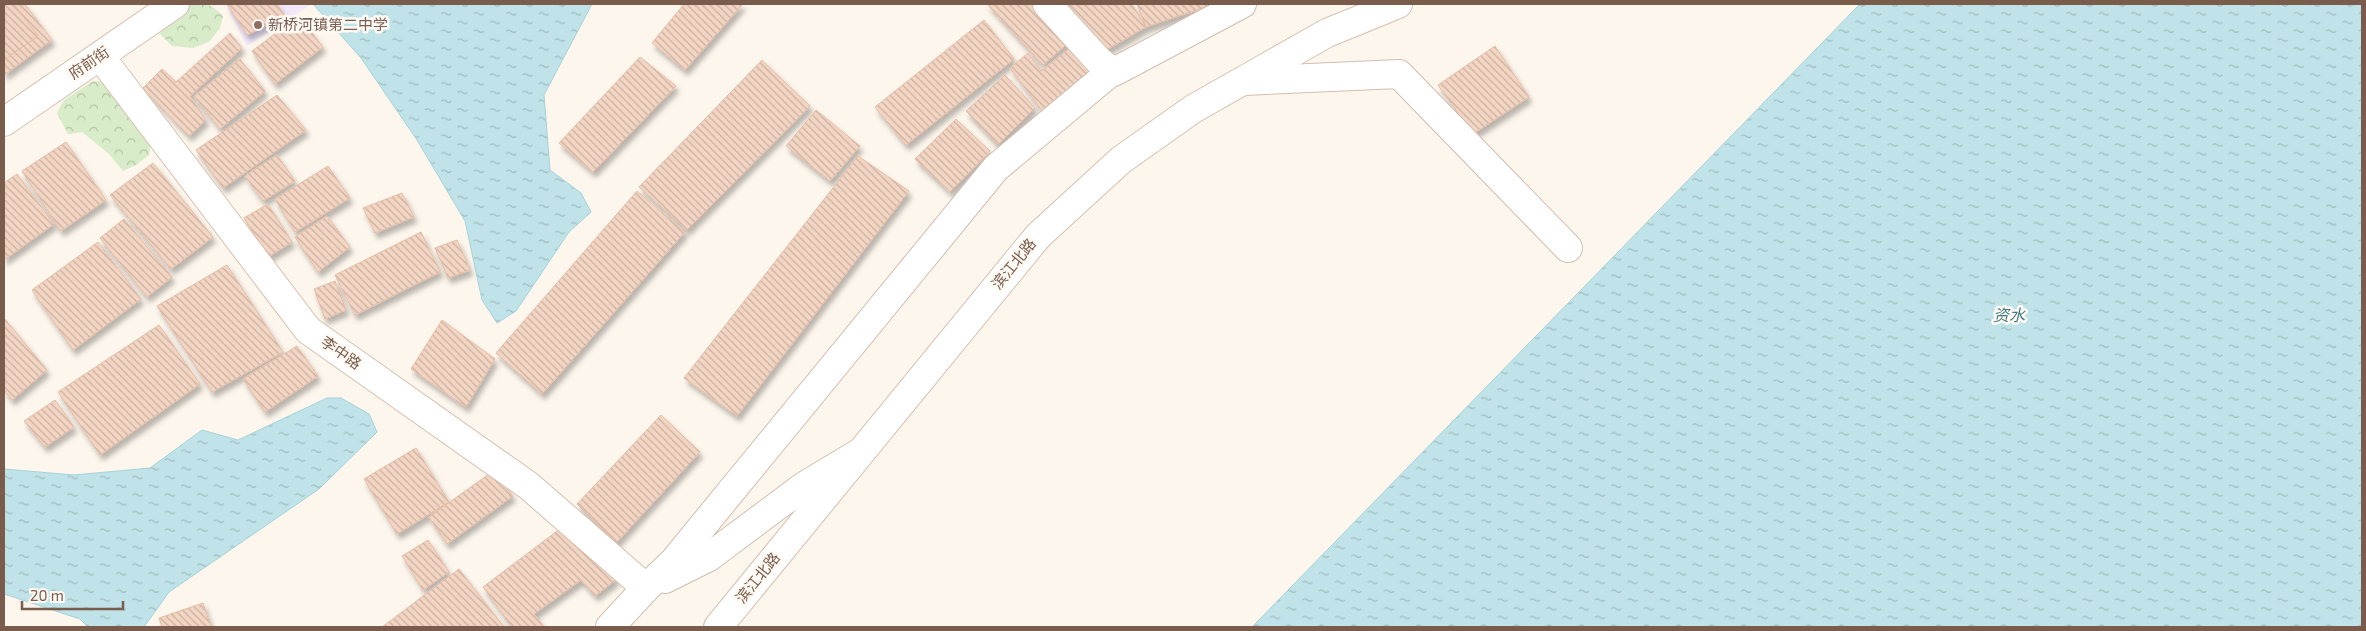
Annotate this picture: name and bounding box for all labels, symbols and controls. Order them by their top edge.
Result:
place label: 新桥河镇第二中学 [268,15,388,33]
marker: 新桥河镇第二中学 [252,19,264,31]
street label: 府前街 [65,42,112,82]
street label: 滨江北路 [987,234,1039,292]
water label: 资水 [1993,305,2026,324]
street label: 李中路 [318,332,365,372]
street label: 滨江北路 [731,548,783,606]
scale bar [22,578,124,610]
text: 20 m [30,586,64,604]

